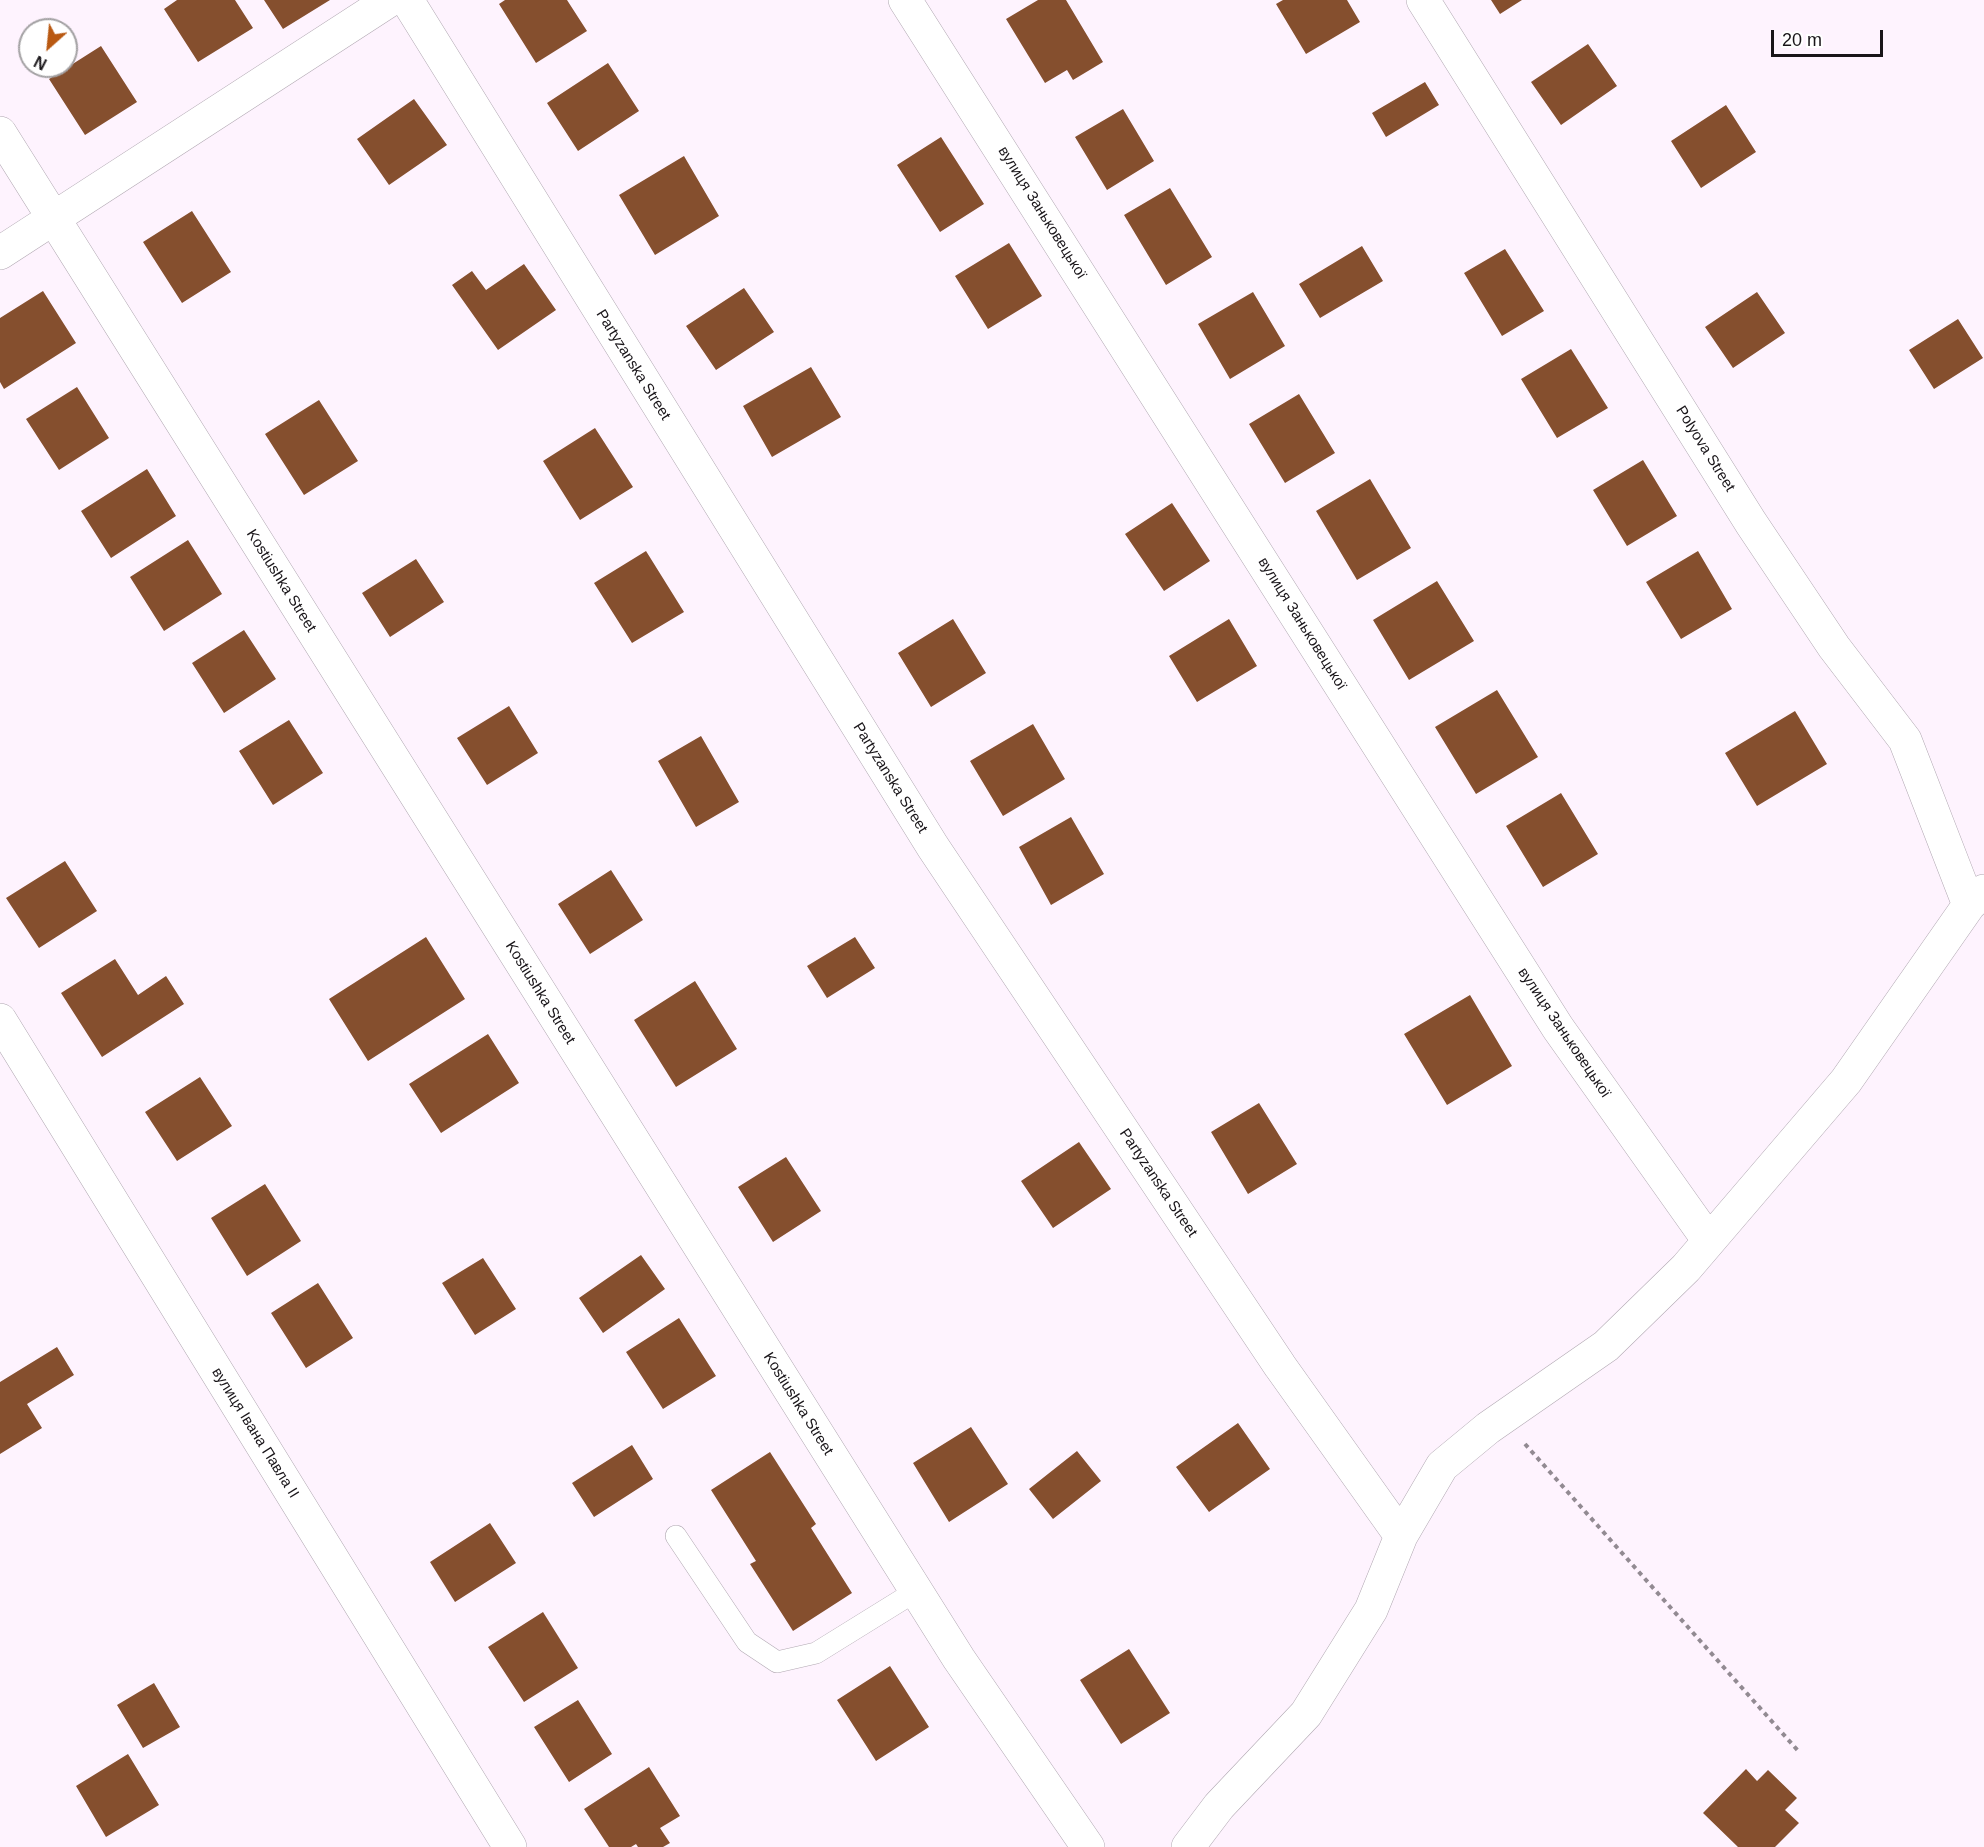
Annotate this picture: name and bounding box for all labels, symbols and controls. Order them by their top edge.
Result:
north arrow [18,18,78,78]
scale bar [1774,18,1886,56]
text: 20 m [1782,30,1822,50]
text: N [31,53,50,73]
street label: вулиця Заньковецької [994,143,1090,283]
street label: Partyzanska Street [592,306,674,424]
street label: Polyova Street [1672,403,1738,495]
street label: Kostiushka Street [242,526,320,636]
street label: вулиця Заньковецької [1254,554,1350,694]
street label: Partyzanska Street [849,719,931,837]
street label: Kostiushka Street [501,938,579,1048]
street label: вулиця Заньковецької [1514,964,1614,1102]
street label: Partyzanska Street [1115,1125,1201,1241]
street label: Kostiushka Street [759,1349,837,1459]
street label: вулиця Івана Павла II [208,1365,302,1501]

